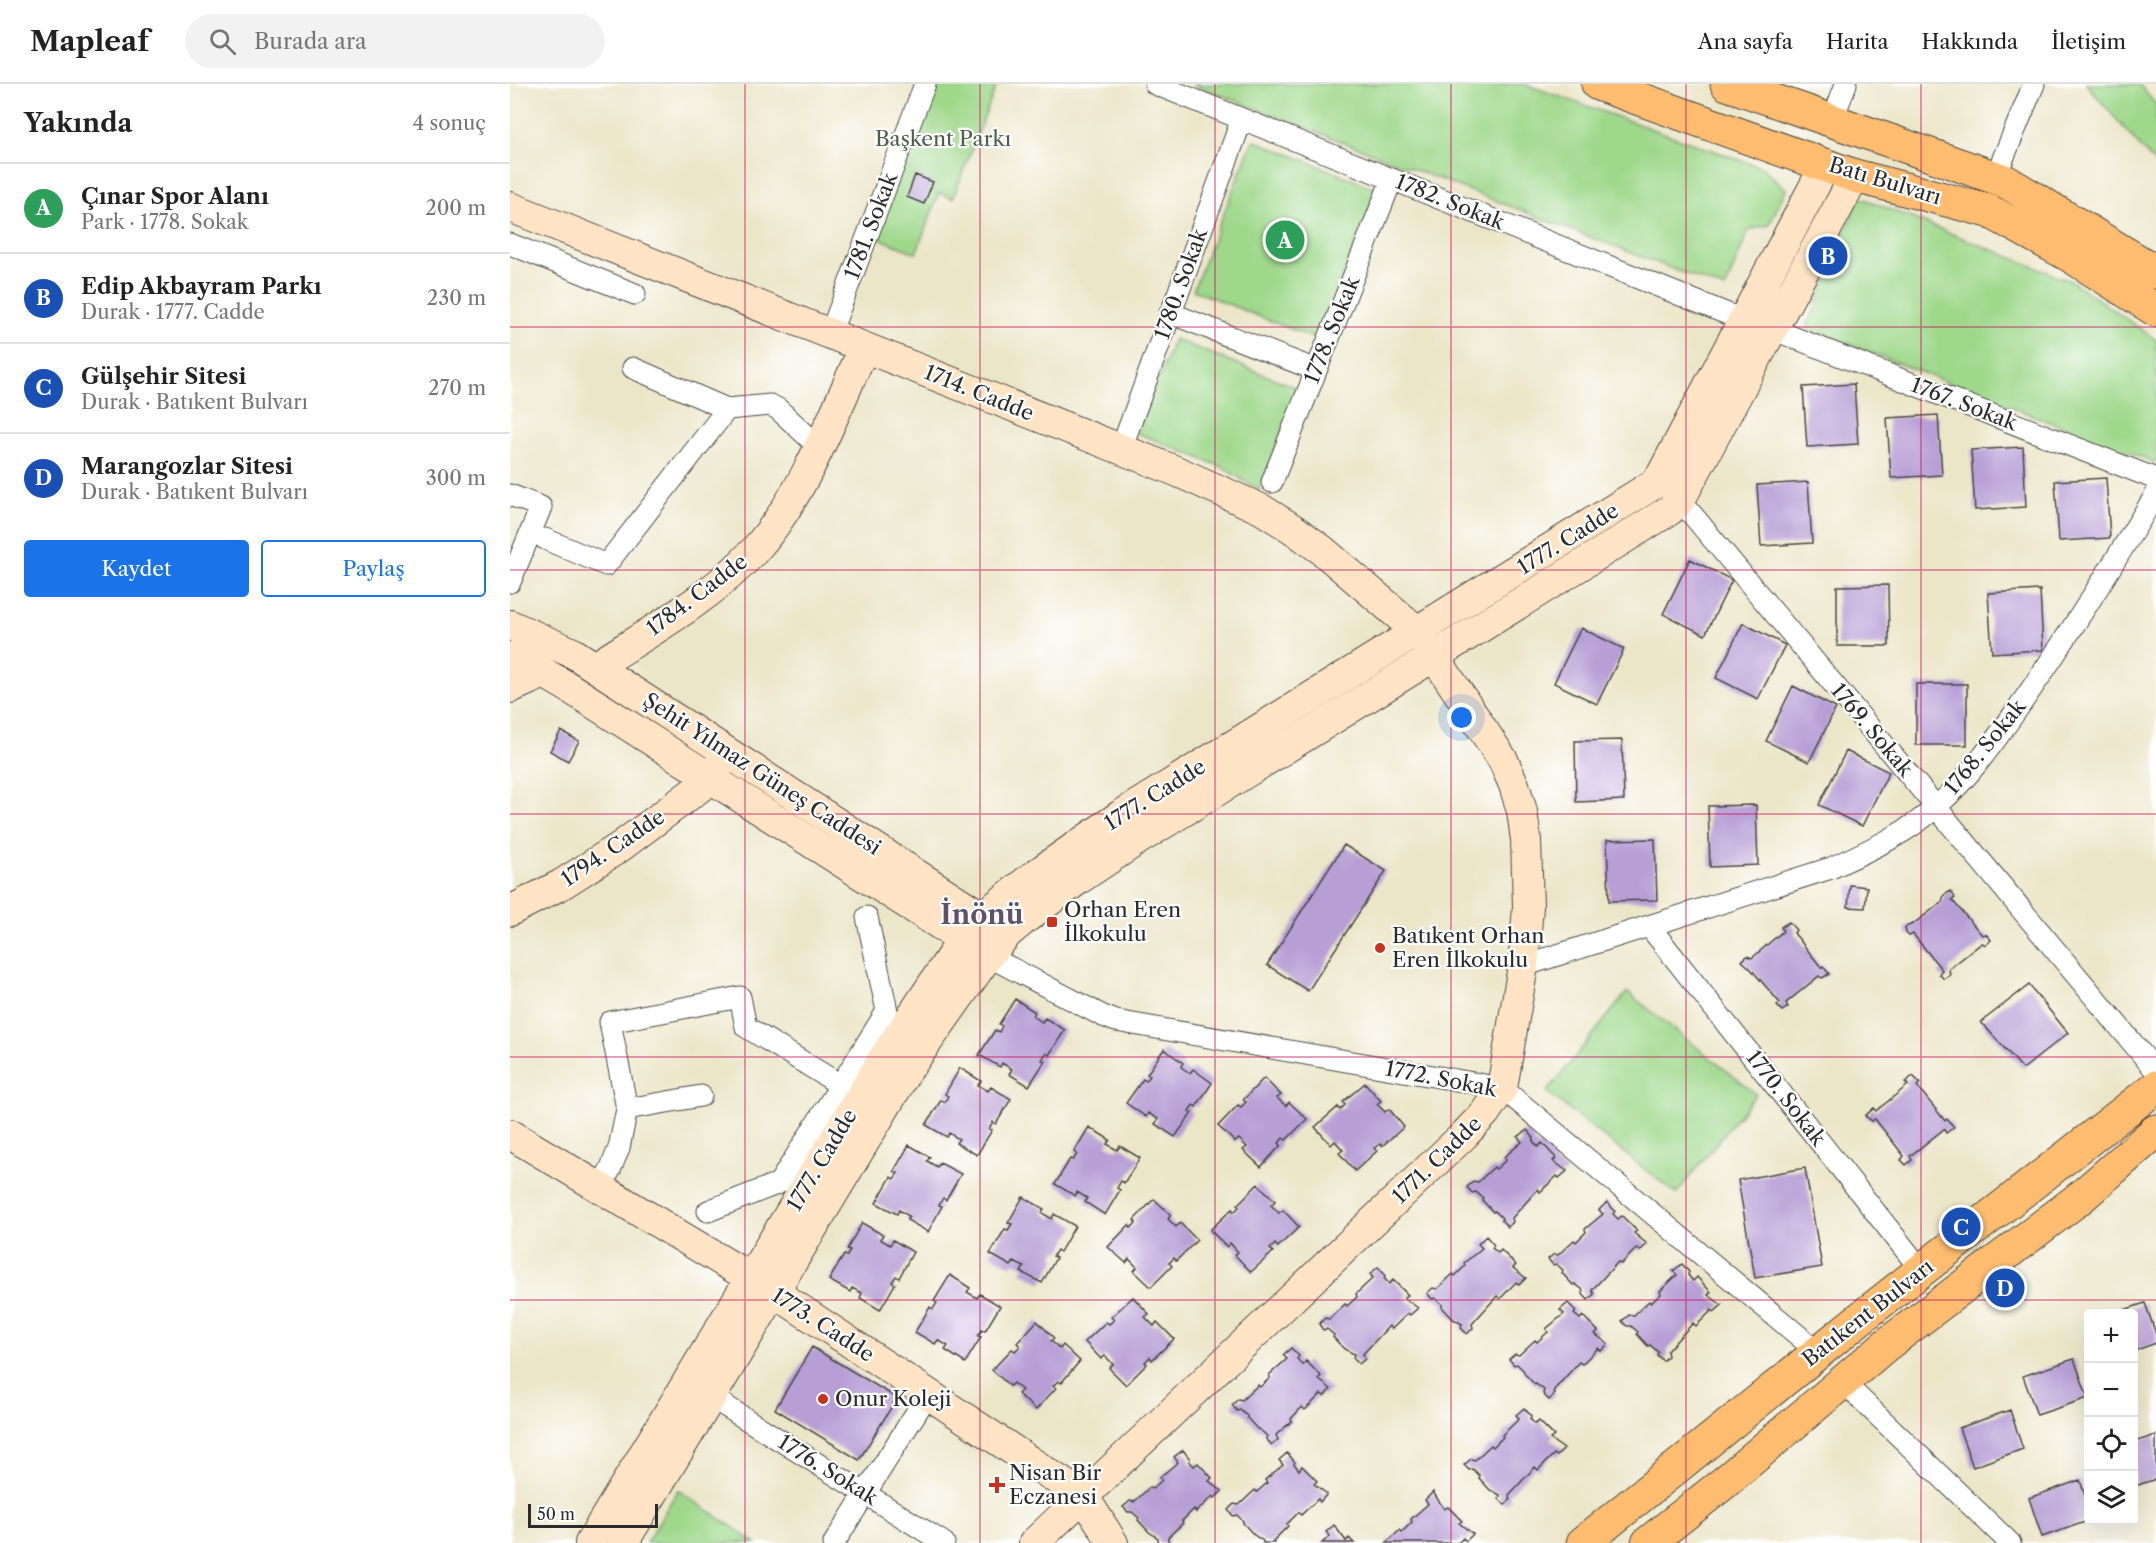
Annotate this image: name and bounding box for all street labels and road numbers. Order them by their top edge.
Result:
street label: Batı Bulvarı [1826,152,1944,209]
street label: 1781. Sokak [839,168,903,283]
street label: 1782. Sokak [1392,168,1509,235]
street label: 1780. Sokak [1149,224,1212,343]
street label: 1778. Sokak [1299,272,1365,387]
street label: 1714. Cadde [921,359,1038,426]
street label: 1767. Sokak [1908,372,2021,435]
street label: 1777. Cadde [1513,498,1623,579]
street label: 1784. Cadde [641,549,752,641]
street label: 1769. Sokak [1826,678,1919,782]
street label: Şehit Yılmaz Güneş Caddesi [639,687,886,860]
street label: 1768. Sokak [1939,693,2031,799]
street label: 1777. Cadde [1100,754,1210,835]
street label: 1794. Cadde [556,804,669,891]
street label: 1770. Sokak [1741,1045,1832,1151]
street label: 1772. Sokak [1383,1055,1500,1102]
street label: 1777. Cadde [781,1104,862,1215]
street label: 1771. Cadde [1387,1111,1486,1208]
street label: Batıkent Bulvarı [1797,1254,1938,1372]
street label: 1773. Cadde [767,1282,879,1367]
street label: 1776. Sokak [774,1429,883,1511]

